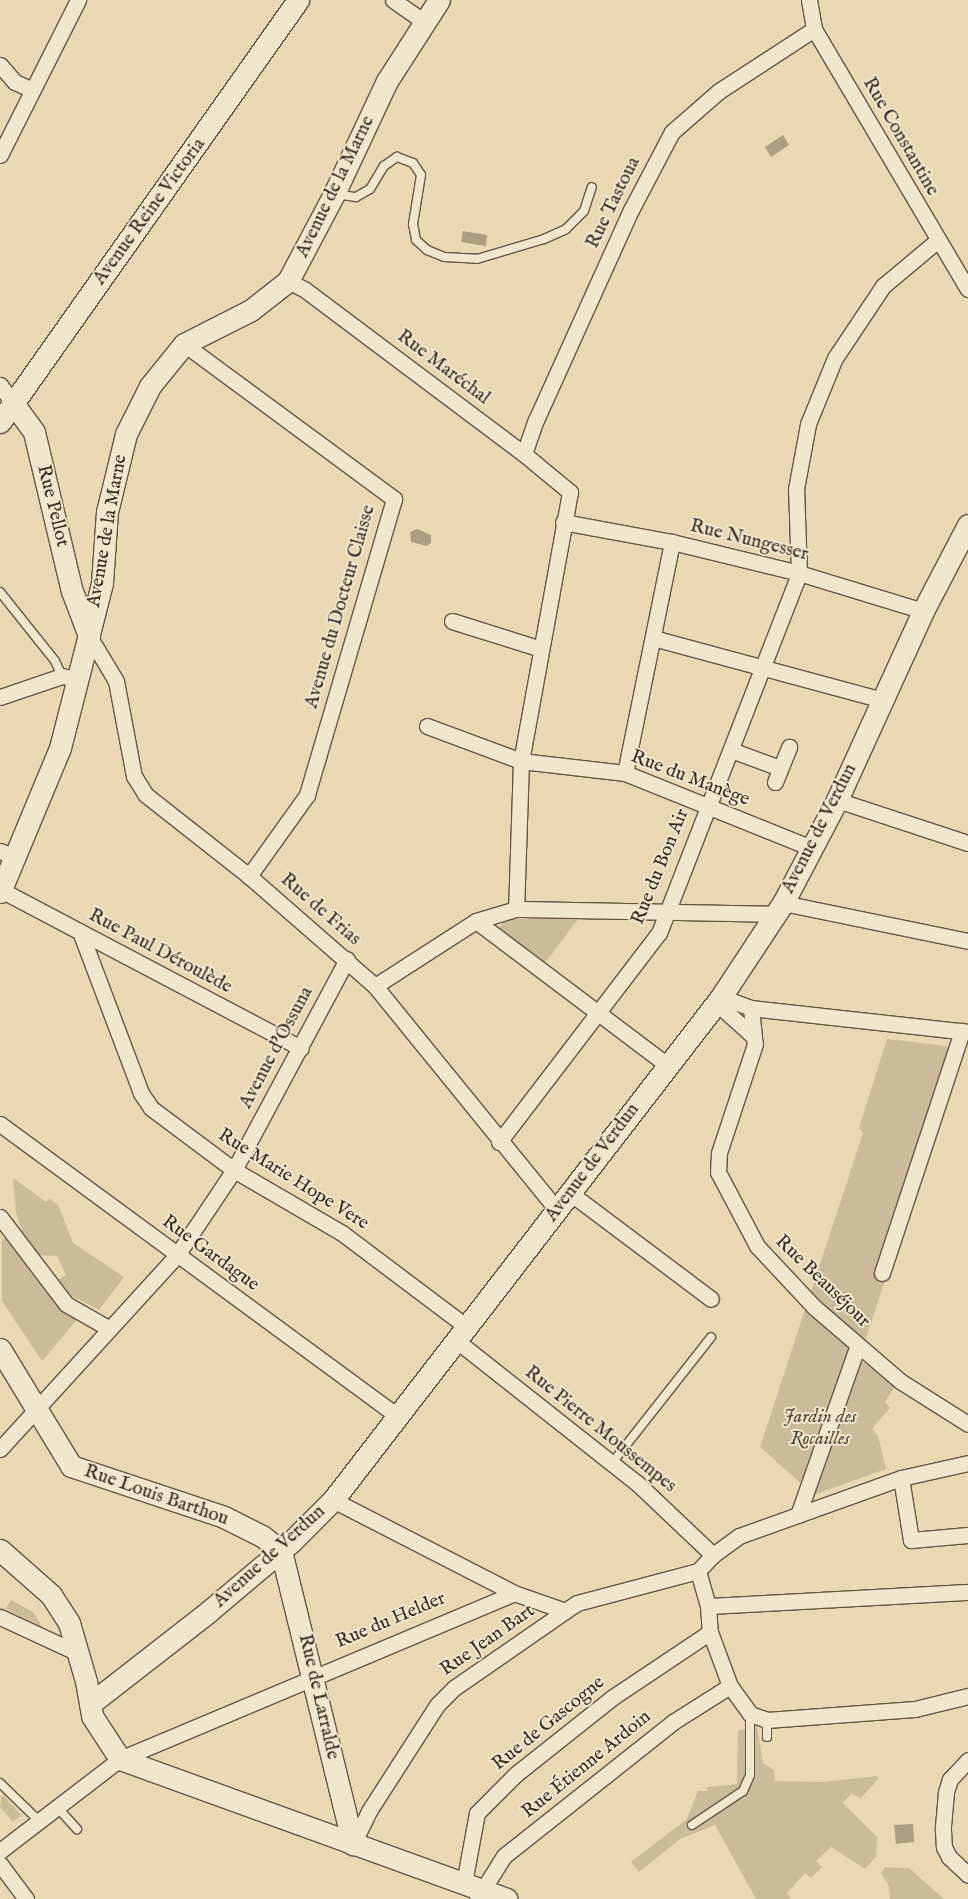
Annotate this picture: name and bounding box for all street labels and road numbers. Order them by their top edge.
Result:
street label: Rue Constantine [857,74,943,200]
street label: Avenue de la Marne [292,112,380,262]
street label: Avenue Reine Victoria [89,134,211,290]
street label: Rue Tastoua [582,153,646,253]
street label: Rue Maréchal [392,326,494,410]
street label: Avenue de la Marne [83,453,133,609]
street label: Rue Pellot [31,463,73,549]
street label: Avenue du Docteur Claisse [301,503,381,711]
street label: Rue Nungesser [688,515,810,567]
street label: Rue du Manège [627,746,753,812]
street label: Avenue de Verdun [778,760,862,898]
street label: Rue du Bon Air [627,806,695,928]
street label: Rue de Frias [275,869,365,951]
street label: Rue Paul Déroulède [84,905,236,999]
street label: Avenue d'Ossuna [235,983,319,1113]
street label: Avenue de Verdun [541,1099,645,1227]
street label: Rue Marie Hope Vere [213,1124,373,1236]
street label: Rue Gardague [157,1211,263,1297]
street label: Rue Beauséjour [770,1231,874,1333]
street label: Rue Pierre Moussempes [519,1362,681,1498]
street label: Rue Louis Barthou [81,1461,231,1531]
street label: Avenue de Verdun [209,1501,331,1613]
street label: Rue du Helder [333,1588,449,1654]
street label: Rue Jean Bart [436,1600,540,1682]
street label: Rue de Larralde [293,1632,343,1762]
street label: Rue de Gascogne [488,1672,610,1776]
street label: Rue Étienne Ardoin [518,1706,656,1824]

